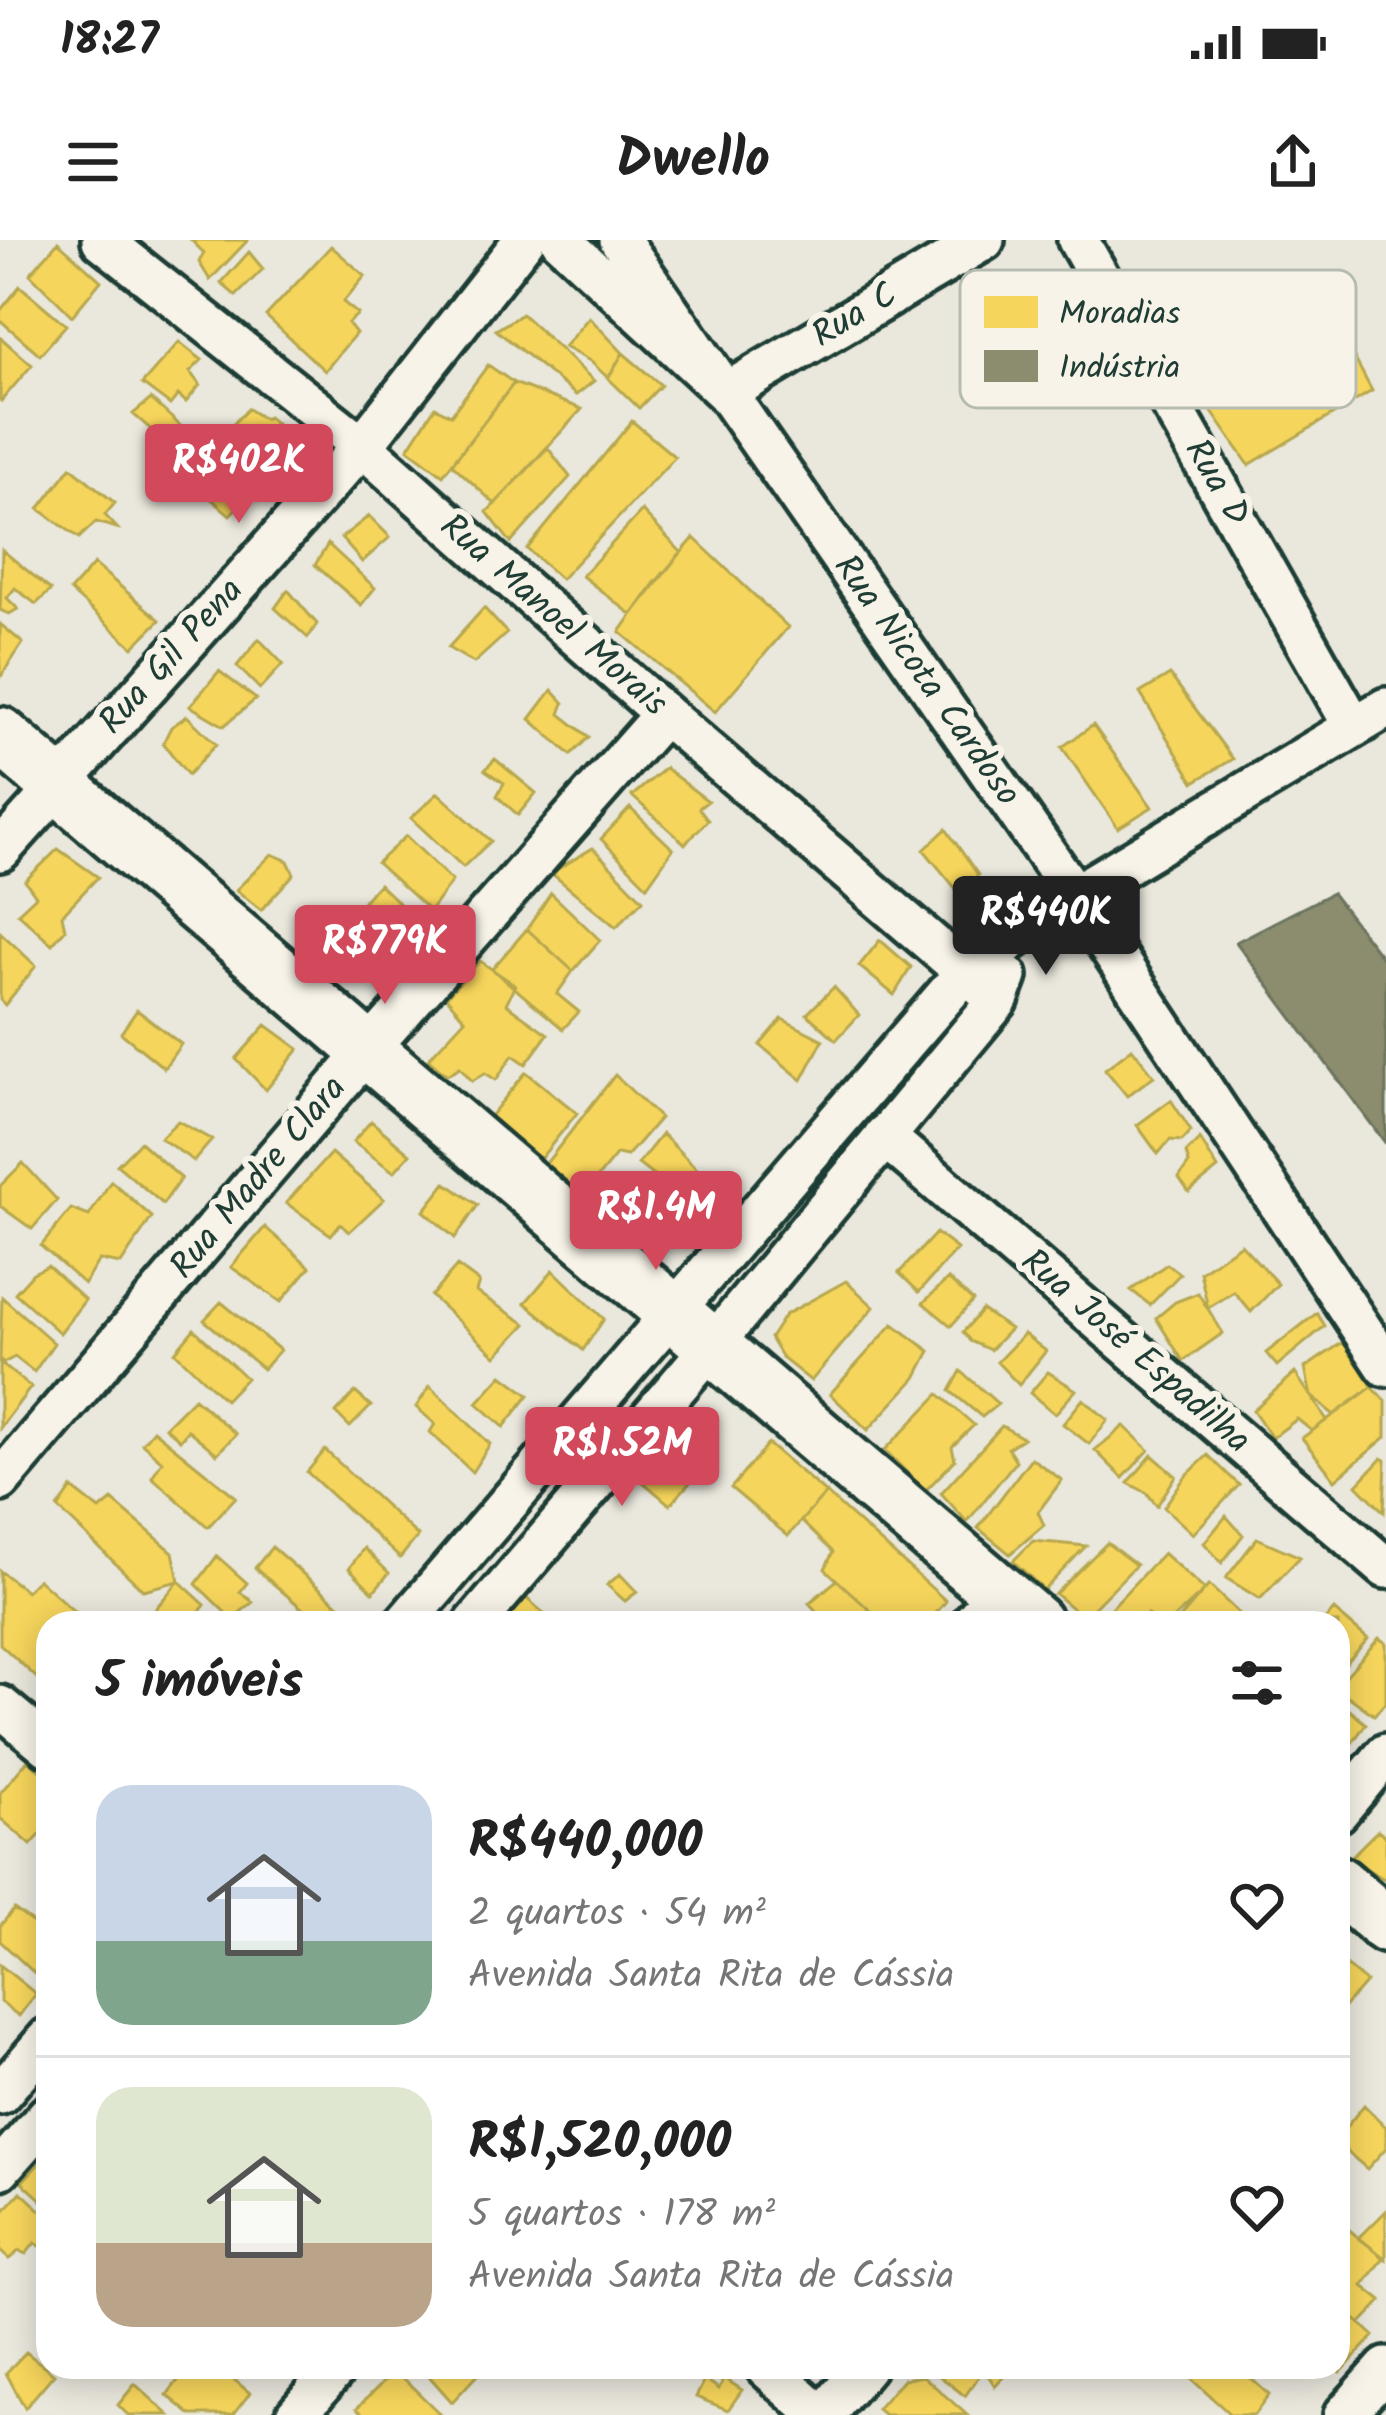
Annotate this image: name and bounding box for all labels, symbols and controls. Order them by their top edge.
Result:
text: 18:27 [60,6,159,78]
text: Dwello [616,119,770,205]
icon: menu [60,129,126,195]
icon: share [1260,129,1326,195]
street label: Rua C [801,268,909,364]
legend [960,270,1356,408]
text: Moradias [1059,289,1180,342]
text: Indústria [1059,343,1180,396]
pin: R$402K [141,424,337,526]
street label: Rua D [1168,429,1264,537]
text: R$402K [172,432,306,494]
street label: Rua Manoel Morais [426,500,680,732]
street label: Rua Nicota Cardoso [818,543,1034,819]
street label: Rua Gil Pena [85,565,259,749]
pin: R$440K [948,876,1144,978]
text: R$440K [980,884,1112,946]
pin: R$779K [287,905,483,1007]
text: R$779K [322,913,448,975]
street label: Rua Madre Clara [156,1063,362,1293]
pin: R$1.4M [558,1171,754,1273]
text: R$1.4M [597,1179,715,1241]
street label: Rua José Espadilha [1007,1235,1263,1469]
pin: R$1.52M [511,1407,733,1509]
text: R$1.52M [552,1415,692,1477]
text: 5 imóveis [96,1643,303,1724]
icon: filters [1224,1650,1290,1716]
text: R$440,000 [468,1803,702,1884]
icon: home [192,1833,336,1977]
icon: heart [1224,1872,1290,1938]
text: 2 quartos · 54 m² [468,1884,766,1946]
text: Avenida Santa Rita de Cássia [468,1946,954,2008]
text: R$1,520,000 [468,2104,731,2185]
icon: home [192,2135,336,2279]
icon: heart [1224,2174,1290,2240]
text: 5 quartos · 178 m² [468,2185,775,2247]
text: Avenida Santa Rita de Cássia [468,2247,954,2309]

